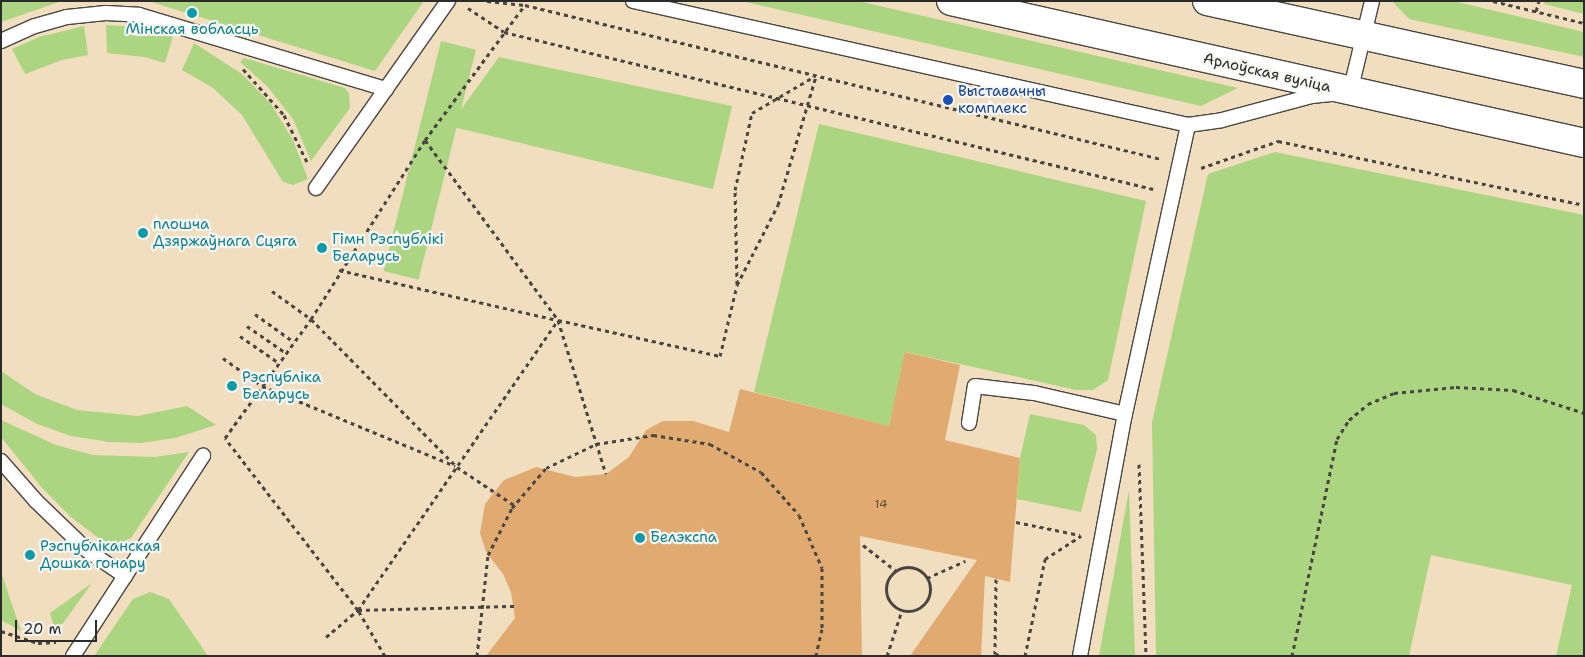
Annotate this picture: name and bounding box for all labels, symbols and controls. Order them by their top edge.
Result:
marker: Мінская вобласць [186,7,198,19]
place label: Мінская вобласць [125,21,259,39]
street label: Арлоўская вуліца [1201,50,1333,96]
place label: Выставачны комплекс [958,82,1046,117]
marker: Выставачны комплекс [942,94,954,106]
place label: плошча Дзяржаўнага Сцяга [153,215,297,250]
marker: плошча Дзяржаўнага Сцяга [137,227,149,239]
place label: Гімн Рэспублікі Беларусь [332,230,444,265]
marker: Гімн Рэспублікі Беларусь [316,242,328,254]
place label: Рэспубліка Беларусь [242,368,321,403]
marker: Рэспубліка Беларусь [226,380,238,392]
house number: 14 [875,498,887,512]
place label: Белэкспа [650,529,717,547]
marker: Белэкспа [634,532,646,544]
place label: Рэспубліканская Дошка гонару [40,537,161,572]
marker: Рэспубліканская Дошка гонару [24,549,36,561]
scale bar [18,610,100,642]
text: 20 m [23,619,62,639]

